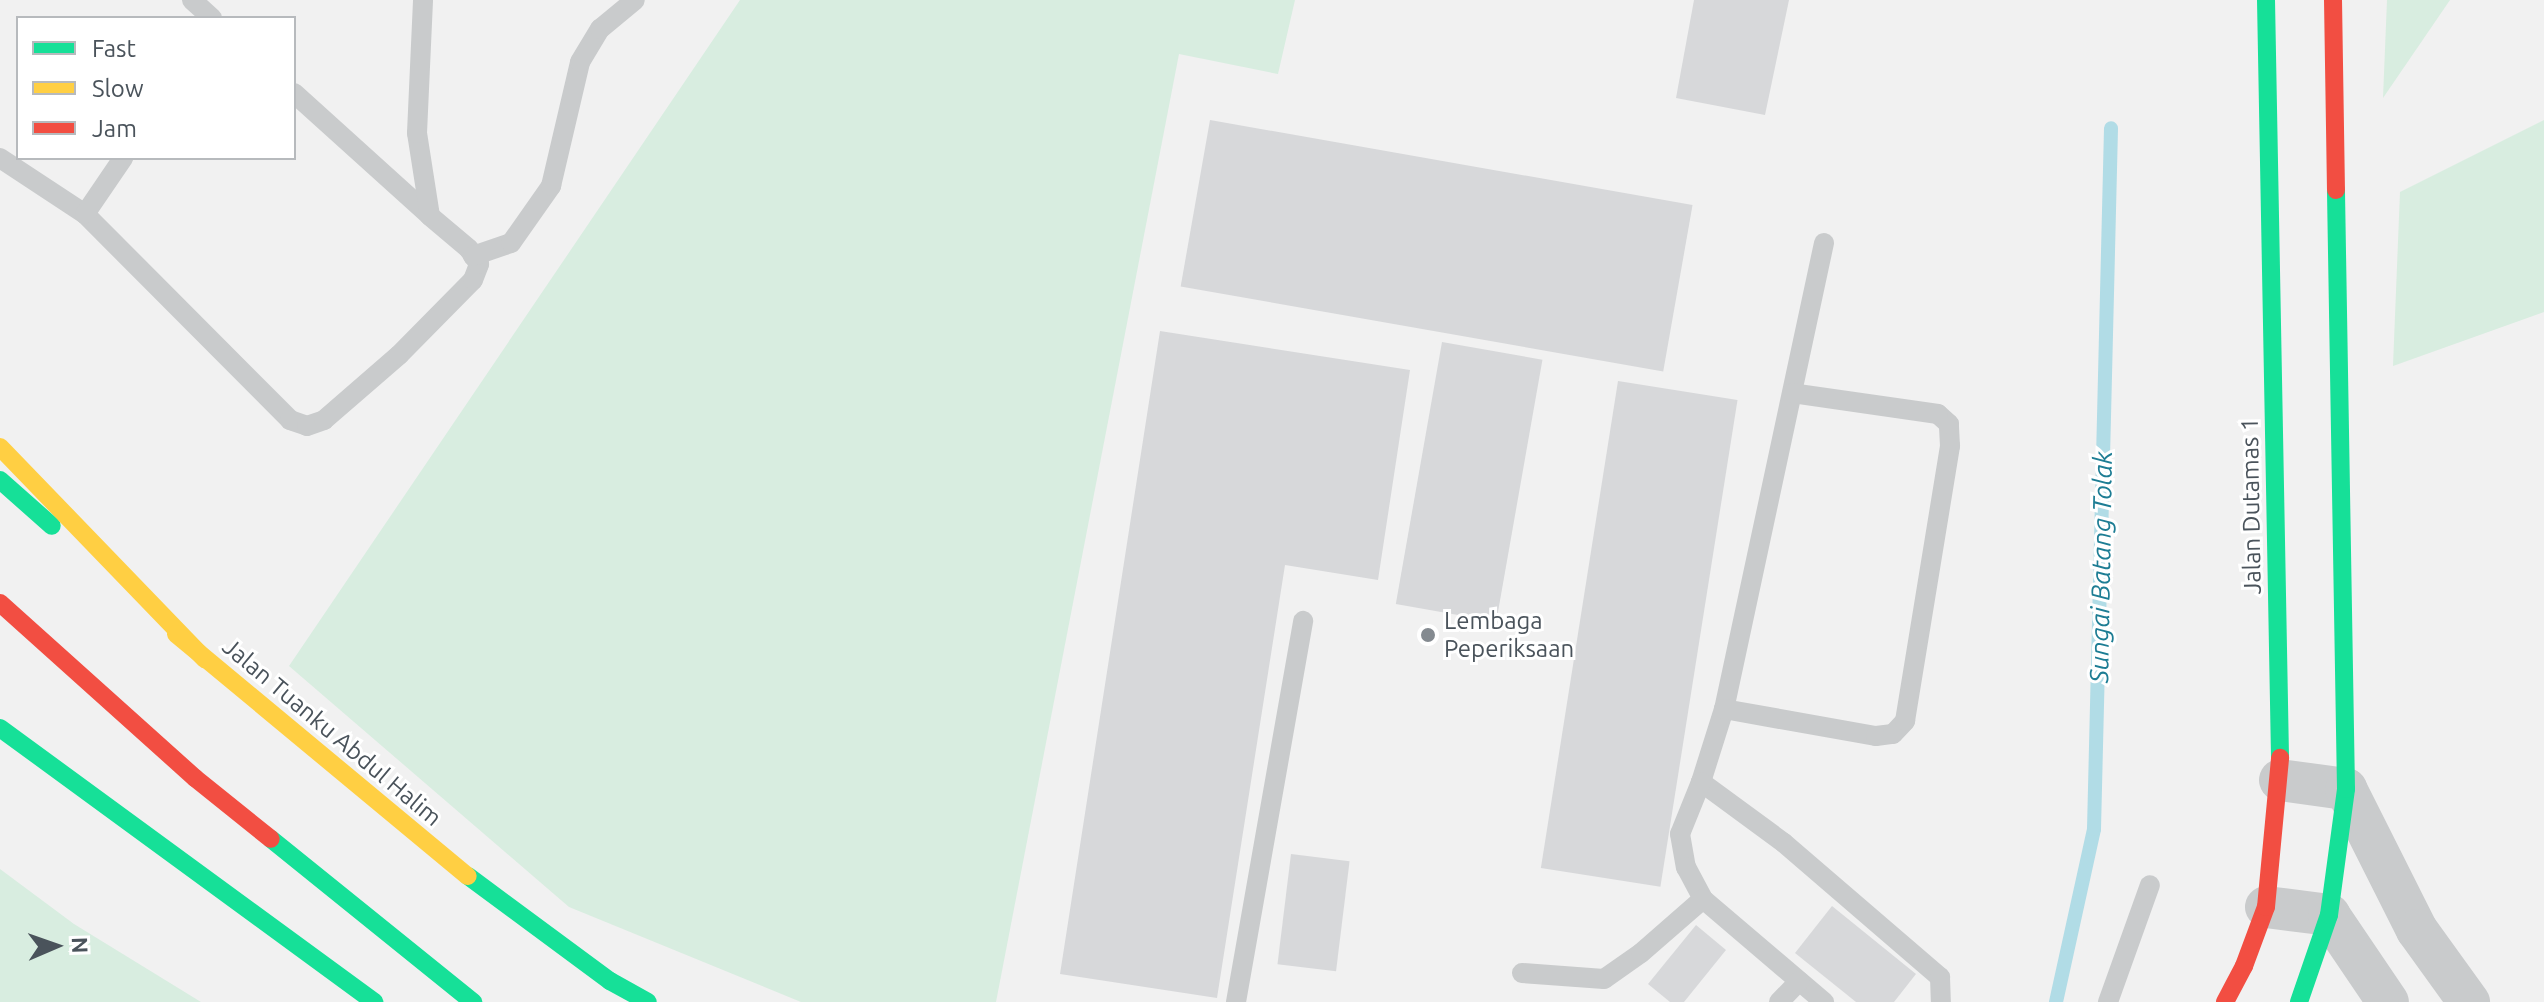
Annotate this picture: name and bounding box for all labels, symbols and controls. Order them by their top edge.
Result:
legend [16,16,296,160]
text: Fast [92,35,136,62]
text: Slow [92,75,144,102]
text: Jam [92,115,137,142]
street label: Jalan Dutamas 1 [2235,417,2267,595]
water label: Sungai Batang Tolak [2083,451,2119,683]
place label: Lembaga Peperiksaan [1444,607,1574,663]
marker: Lembaga Peperiksaan [1419,626,1437,644]
street label: Jalan Tuanku Abdul Halim [217,632,447,832]
north arrow [16,906,96,986]
text: N [68,936,93,954]

